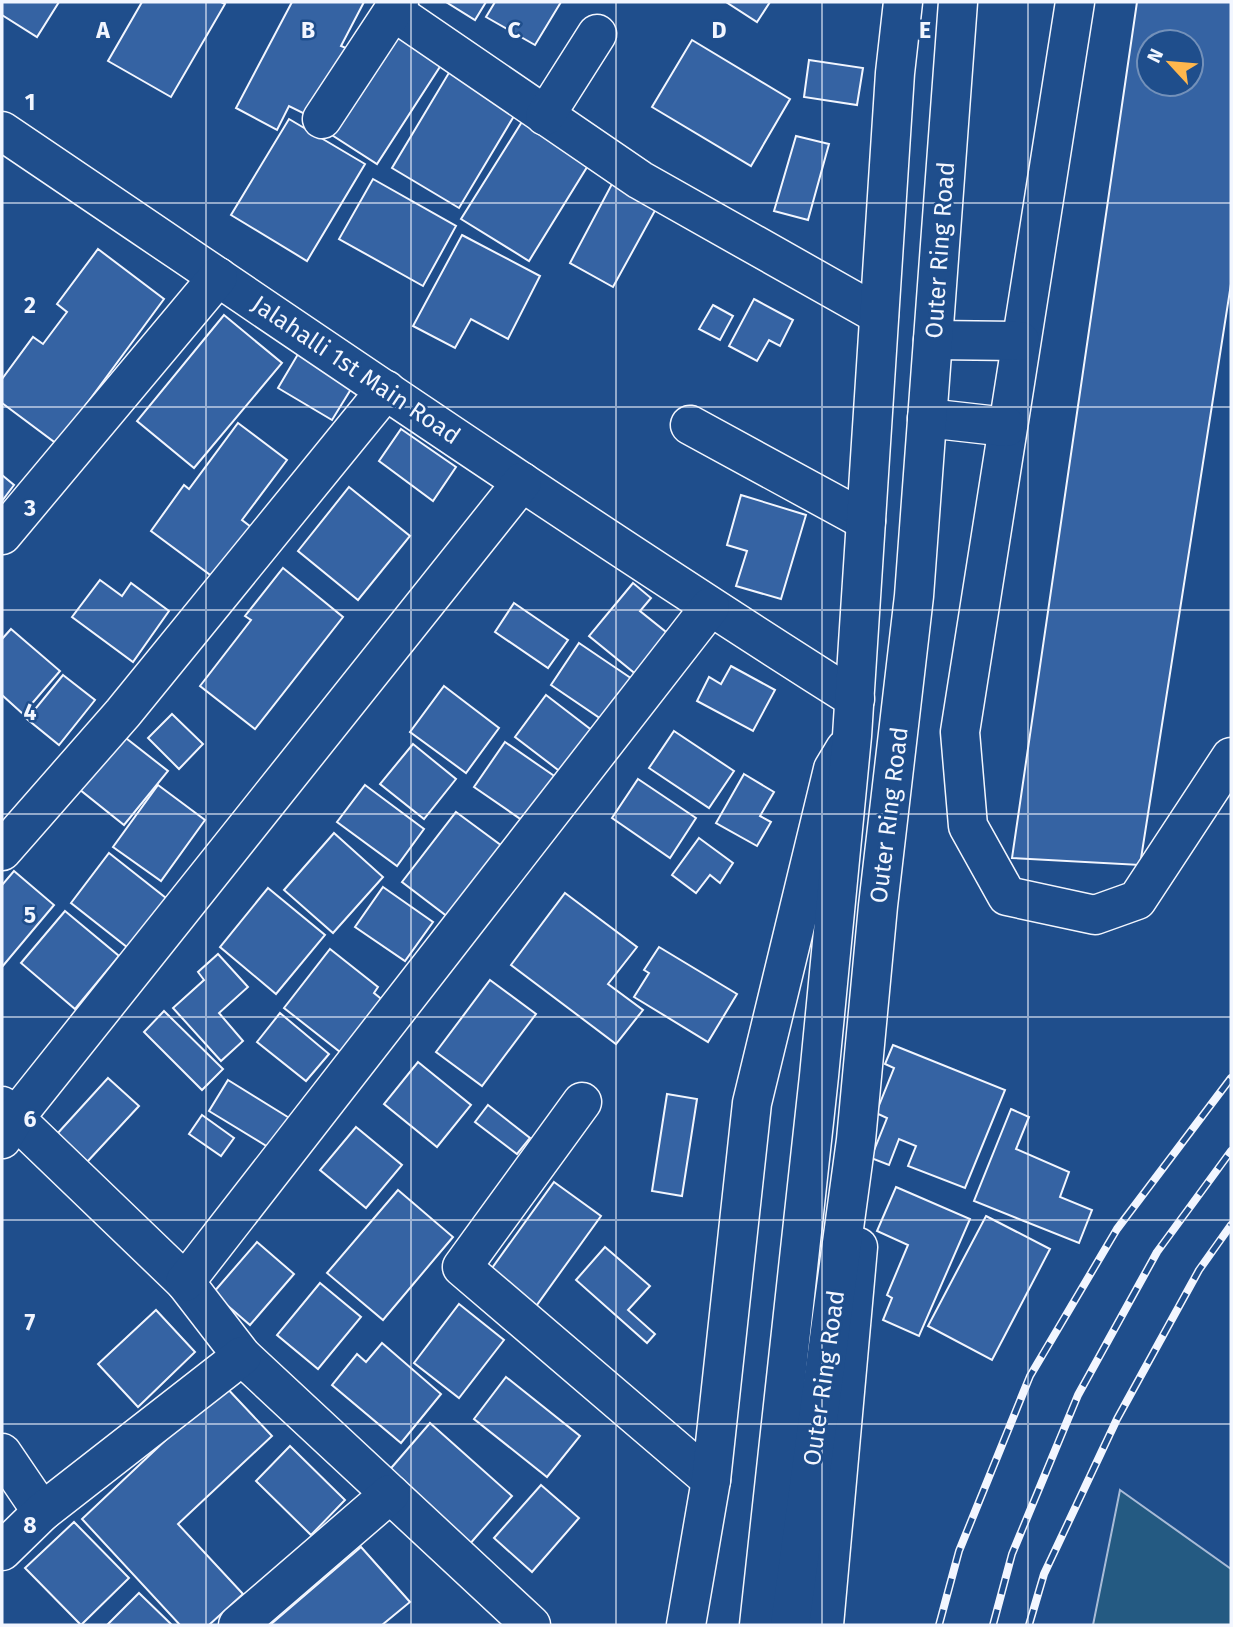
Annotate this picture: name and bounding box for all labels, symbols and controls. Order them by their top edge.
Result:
text: A [95,16,110,44]
text: B [301,16,315,44]
text: C [507,16,521,44]
text: D [712,16,727,44]
text: E [919,16,931,44]
north arrow [1135,28,1205,98]
text: N [1142,45,1168,66]
text: 1 [25,88,35,116]
street label: Outer Ring Road [920,161,960,339]
street label: Jalahalli 1st Main Road [247,290,465,450]
text: 2 [24,291,36,319]
text: 3 [23,494,36,522]
text: 4 [24,698,37,726]
street label: Outer Ring Road [864,725,914,905]
text: 5 [24,901,36,929]
text: 6 [24,1105,37,1133]
street label: Outer Ring Road [798,1288,850,1468]
text: 7 [25,1308,36,1336]
text: 8 [23,1511,37,1539]

